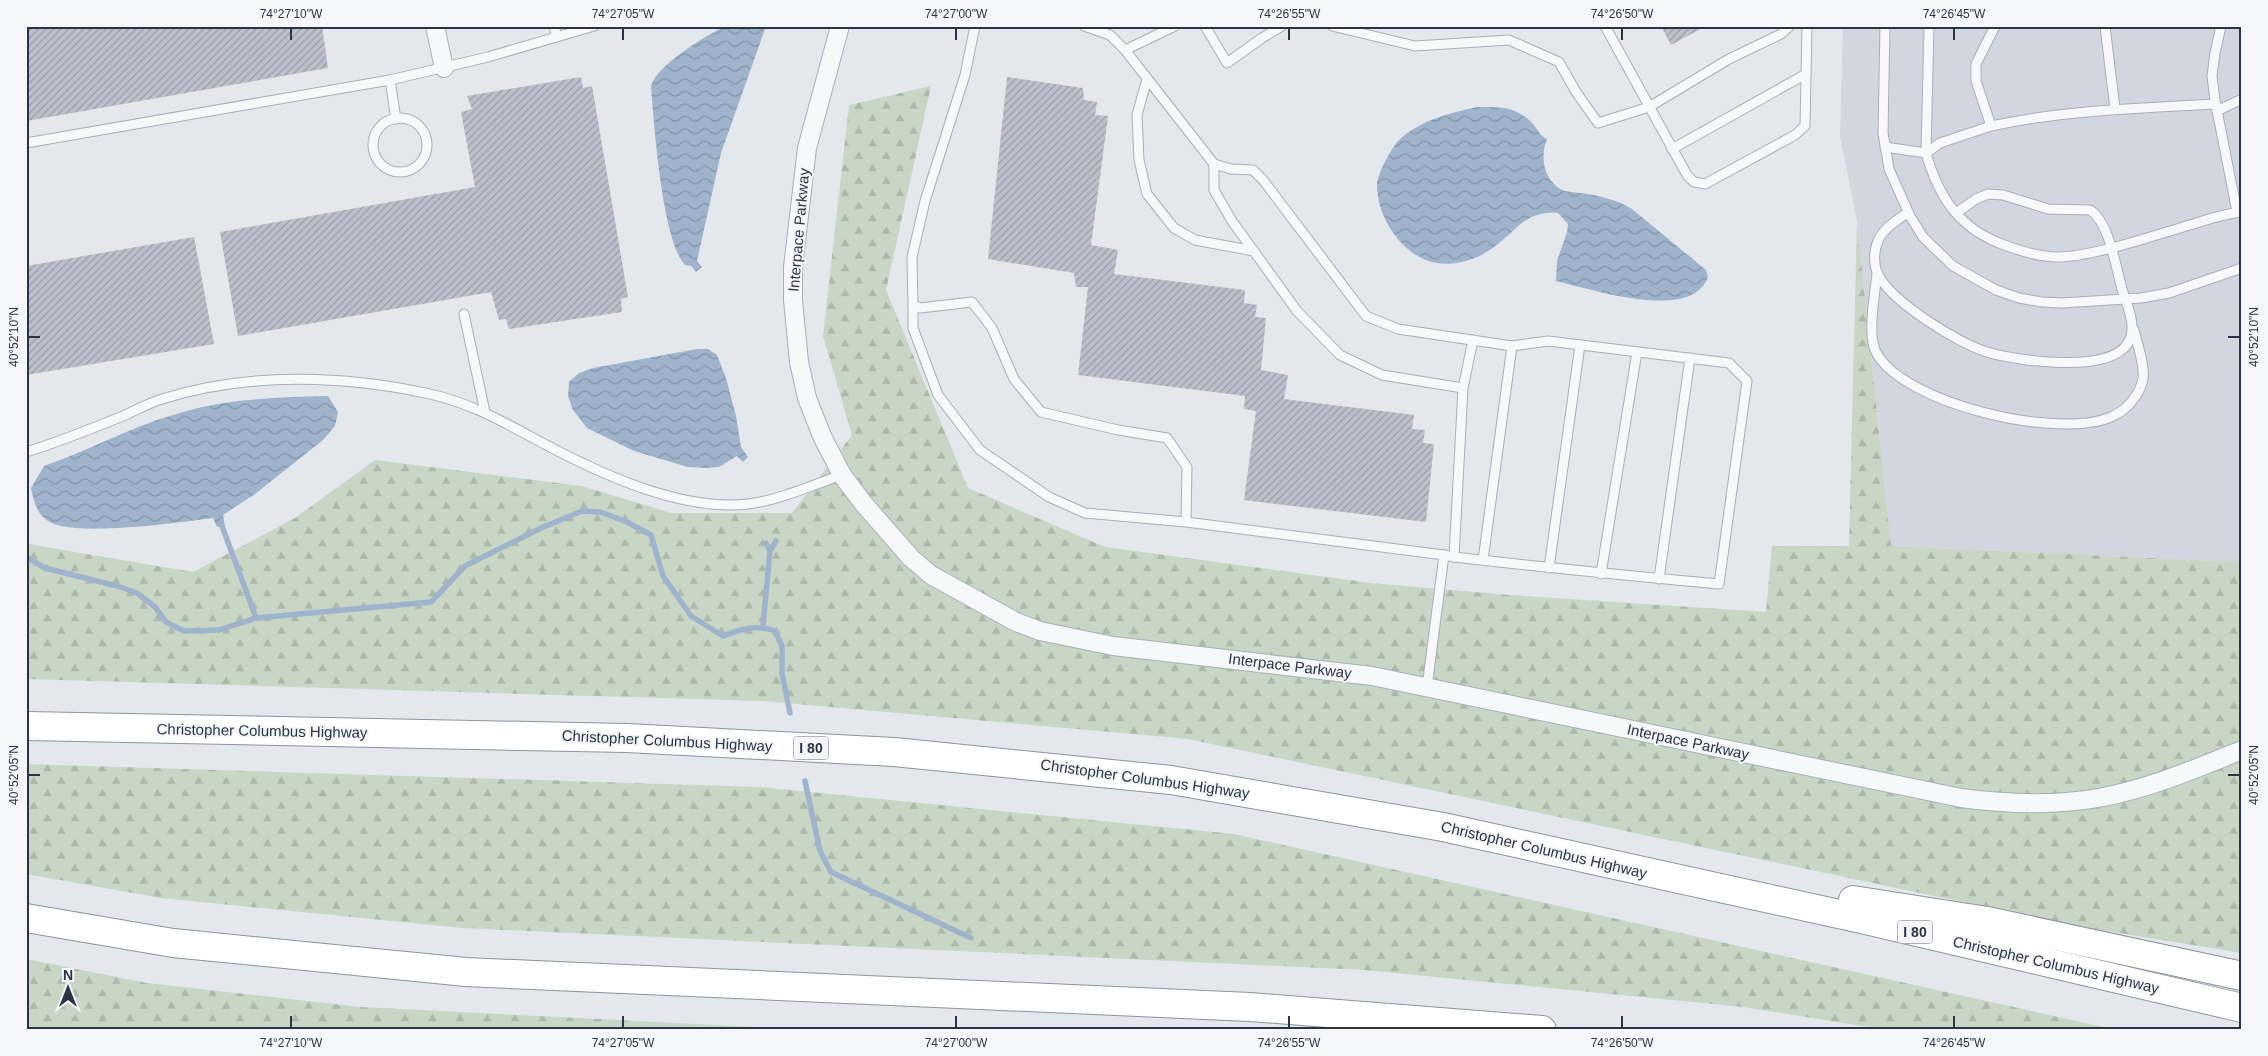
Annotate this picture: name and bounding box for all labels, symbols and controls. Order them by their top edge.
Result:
text: 74°27'10"W [260,7,323,21]
text: 74°27'05"W [592,7,655,21]
text: 74°27'00"W [925,7,988,21]
text: 74°26'55"W [1258,7,1321,21]
text: 74°26'50"W [1591,7,1654,21]
text: 74°26'45"W [1923,7,1986,21]
street label: Interpace Parkway [785,167,812,293]
text: 40°52'10"N [7,307,21,367]
text: 40°52'10"N [2247,307,2261,367]
street label: Interpace Parkway [1227,649,1353,682]
street label: Christopher Columbus Highway [156,720,368,741]
street label: Interpace Parkway [1626,720,1751,763]
street label: Christopher Columbus Highway [561,726,773,755]
road number: I 80 [794,736,828,760]
text: 40°52'05"N [7,745,21,805]
text: 40°52'05"N [2247,745,2261,805]
street label: Christopher Columbus Highway [1039,755,1251,802]
street label: Christopher Columbus Highway [1439,818,1649,882]
road number: I 80 [1898,920,1932,944]
street label: Christopher Columbus Highway [1951,933,2161,997]
north arrow [42,964,92,1014]
text: N [63,967,73,983]
text: 74°27'10"W [260,1036,323,1050]
text: 74°27'05"W [592,1036,655,1050]
text: 74°27'00"W [925,1036,988,1050]
text: 74°26'55"W [1258,1036,1321,1050]
text: 74°26'50"W [1591,1036,1654,1050]
text: 74°26'45"W [1923,1036,1986,1050]

